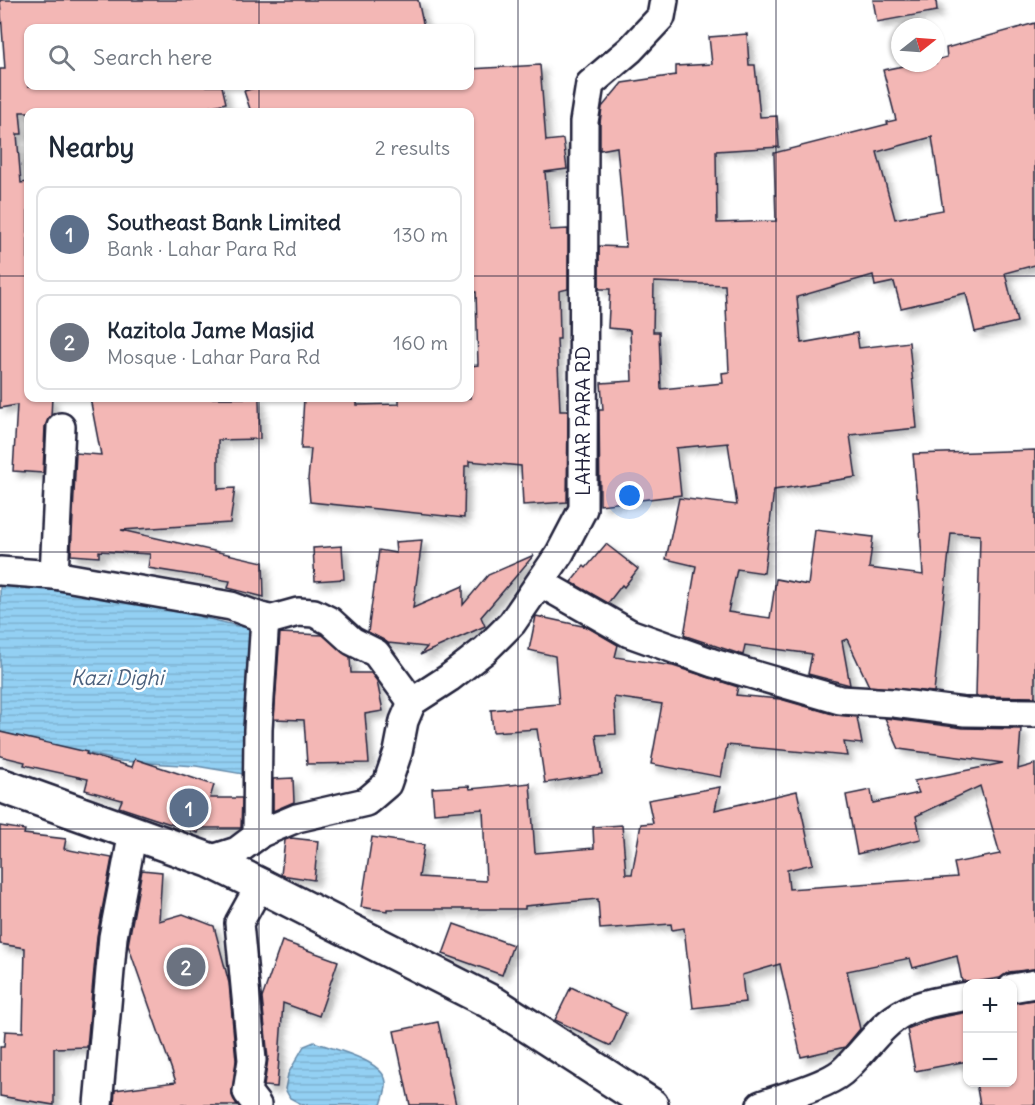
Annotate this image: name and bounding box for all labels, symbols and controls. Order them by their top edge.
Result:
north arrow [891,18,945,72]
search box [24,24,474,90]
icon: search [45,41,78,74]
text: Search here [93,43,212,71]
text: Nearby [48,131,134,164]
text: 2 results [375,135,450,160]
text: Southeast Bank Limited [107,208,341,236]
text: 1 [66,222,73,247]
text: 130 m [393,222,448,247]
text: Bank · Lahar Para Rd [107,236,297,261]
text: Kazitola Jame Masjid [107,316,314,344]
text: 2 [64,330,75,355]
text: 160 m [393,330,448,355]
text: Mosque · Lahar Para Rd [107,344,320,369]
street label: LAHAR PARA RD [570,346,595,496]
your location [615,481,644,510]
water label: Kazi Dighi [71,664,166,691]
pin: 1 [170,786,208,830]
pin: 2 [166,944,206,990]
map controls [963,979,1017,1087]
button: + [963,979,1017,1033]
button: − [963,1033,1017,1087]

